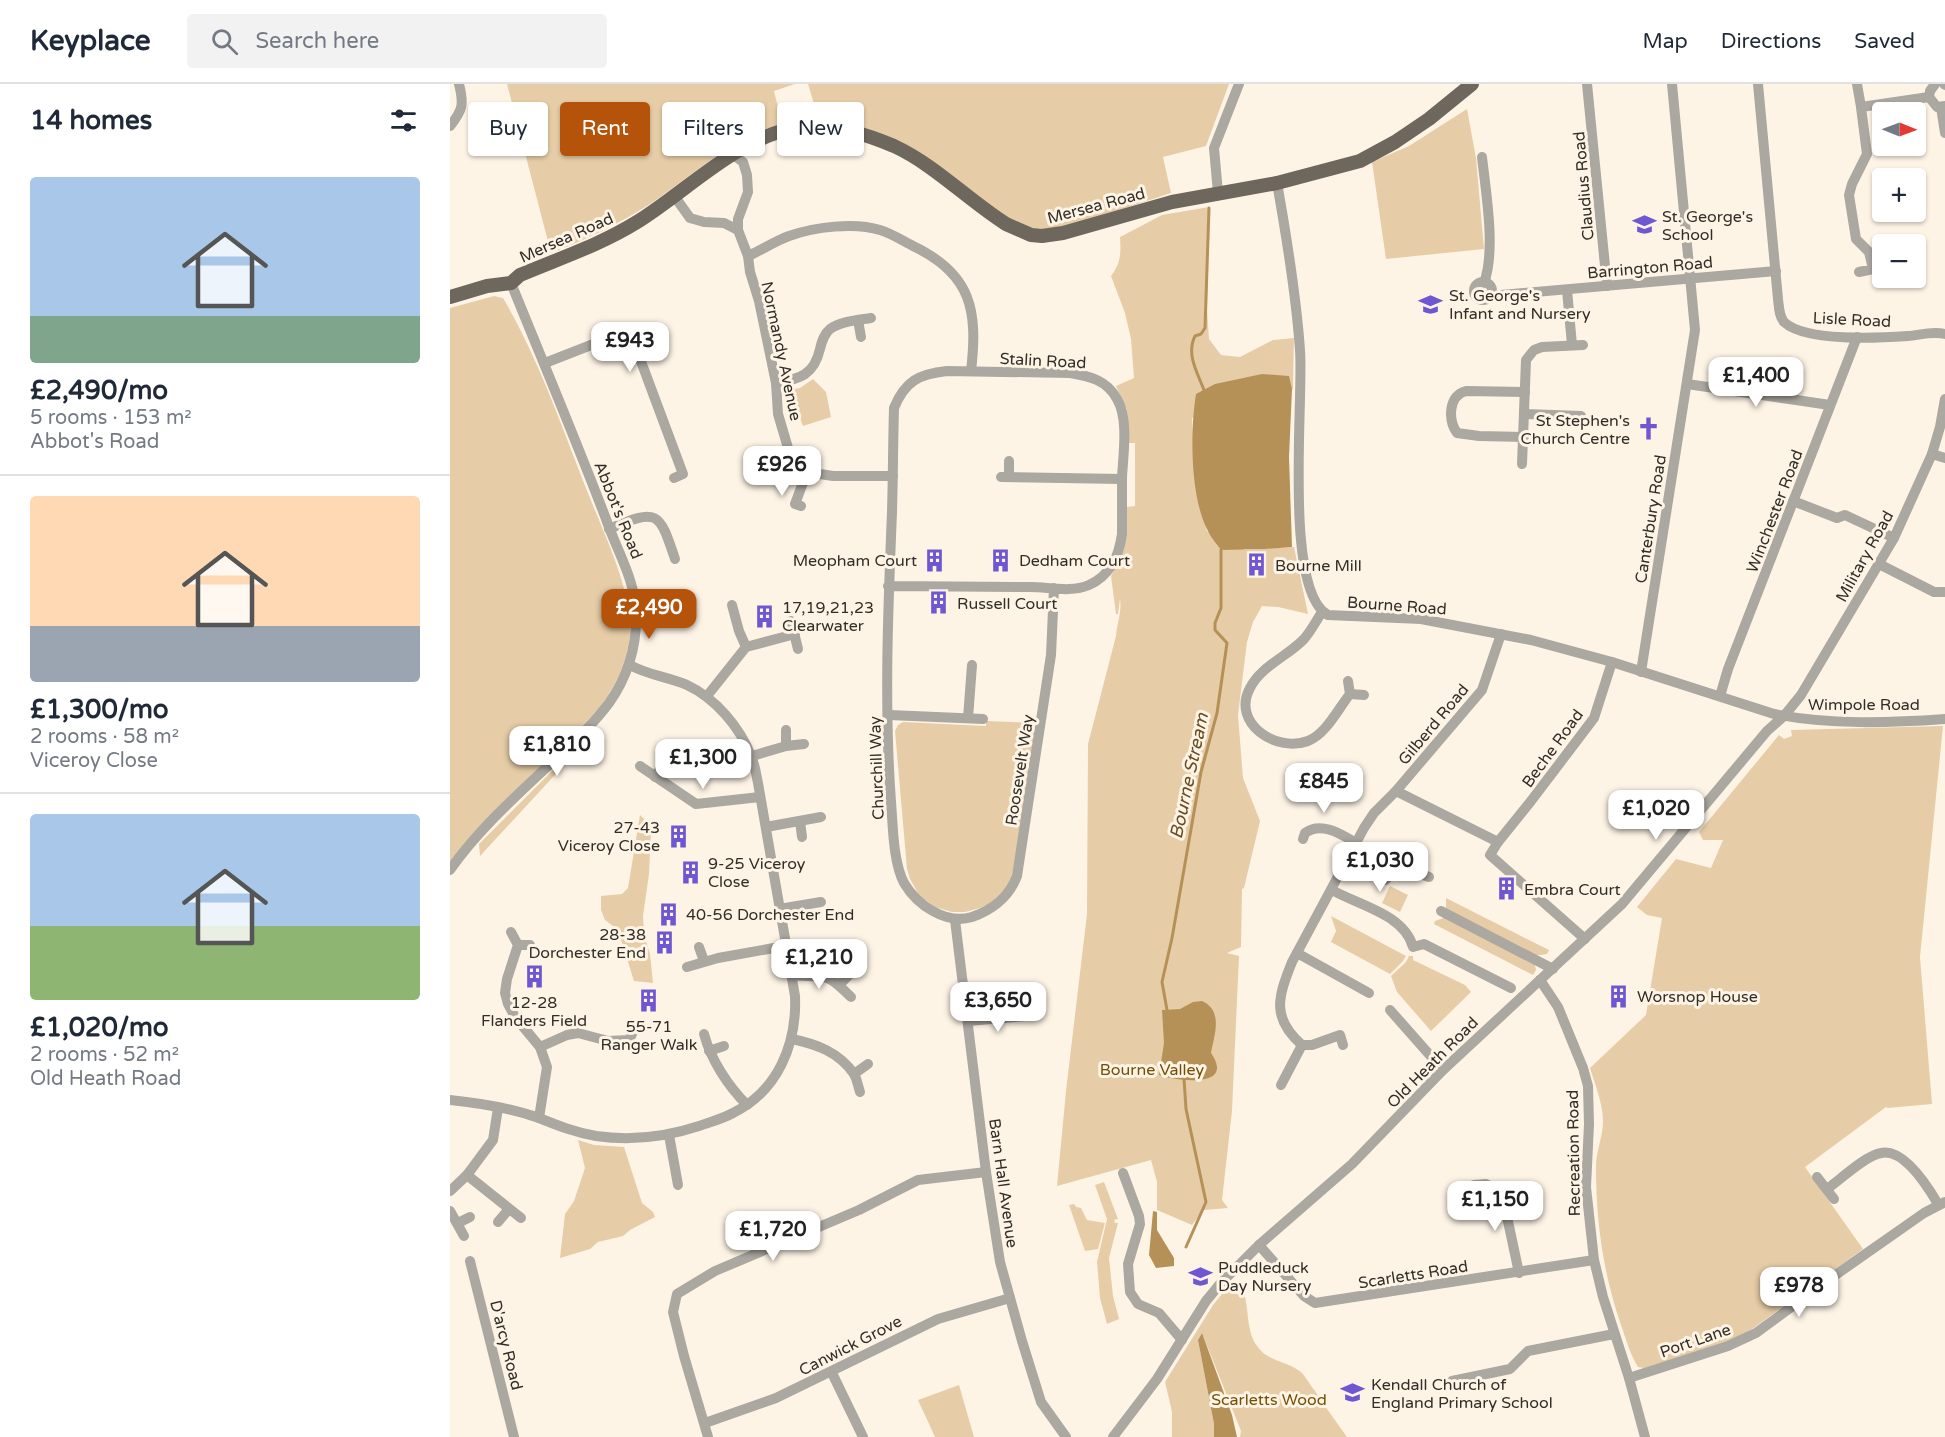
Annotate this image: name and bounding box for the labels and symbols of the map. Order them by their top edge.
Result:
north arrow [1872,102,1926,156]
street label: Claudius Road [1569,130,1599,241]
street label: Mersea Road [1045,183,1147,229]
place label: St. George's School [1662,207,1753,245]
street label: Mersea Road [516,208,616,267]
school or university icon: St. George's School [1631,212,1657,238]
street label: Barrington Road [1586,253,1714,283]
street label: Normandy Avenue [756,280,806,423]
place label: St. George's Infant and Nursery [1449,286,1591,324]
school or university icon: St. George's Infant and Nursery [1418,291,1444,317]
street label: Lisle Road [1812,308,1892,332]
pin: £943 [594,322,666,373]
street label: Stalin Road [999,349,1087,373]
pin: £1,400 [1707,357,1805,408]
place label: St Stephen's Church Centre [1521,411,1630,449]
church icon: St Stephen's Church Centre [1635,416,1661,442]
pin: £926 [746,446,818,497]
street label: Winchester Road [1742,447,1808,576]
street label: Canterbury Road [1631,454,1671,585]
street label: Abbot's Road [589,459,647,562]
street label: Military Road [1832,507,1898,606]
building icon: Meopham Court [922,547,948,573]
building icon: Dedham Court [988,547,1014,573]
place label: Meopham Court [793,551,917,571]
place label: Dedham Court [1019,551,1130,571]
building icon: Bourne Mill [1244,552,1270,578]
place label: Bourne Mill [1275,556,1362,576]
pin: £2,490 [600,589,698,640]
building icon: Russell Court [926,590,952,616]
street label: Bourne Road [1346,593,1447,619]
place label: Russell Court [957,594,1057,614]
place label: 17,19,21,23 Clearwater [782,598,874,636]
building icon: 17,19,21,23 Clearwater [751,603,777,629]
street label: Gilberd Road [1394,680,1473,769]
street label: Wimpole Road [1808,695,1920,715]
street label: Beche Road [1518,706,1588,792]
water label: Bourne Stream [1165,711,1213,841]
street label: Roosevelt Way [1001,713,1039,827]
street label: Churchill Way [865,715,889,820]
pin: £1,810 [508,726,606,777]
pin: £1,300 [654,739,752,790]
pin: £845 [1288,763,1360,814]
pin: £1,020 [1607,790,1705,841]
place label: 27-43 Viceroy Close [558,818,660,856]
building icon: 27-43 Viceroy Close [665,823,691,849]
pin: £1,030 [1331,842,1429,893]
place label: 9-25 Viceroy Close [708,854,806,892]
building icon: 9-25 Viceroy Close [677,859,703,885]
building icon: Embra Court [1493,876,1519,902]
place label: Embra Court [1524,880,1621,900]
building icon: 40-56 Dorchester End [655,901,681,927]
place label: 40-56 Dorchester End [686,905,854,925]
place label: 28-38 Dorchester End [528,925,646,963]
building icon: 28-38 Dorchester End [651,930,677,956]
pin: £1,210 [770,939,868,990]
building icon: 12-28 Flanders Field [521,964,547,990]
pin: £3,650 [949,982,1047,1033]
building icon: Worsnop House [1606,983,1632,1009]
place label: Worsnop House [1637,987,1758,1007]
building icon: 55-71 Ranger Walk [636,988,662,1014]
place label: 12-28 Flanders Field [481,993,587,1031]
street label: Old Heath Road [1383,1013,1483,1113]
place label: 55-71 Ranger Walk [601,1017,698,1055]
park label: Bourne Valley [1100,1060,1205,1080]
street label: Recreation Road [1563,1089,1585,1216]
street label: Barn Hall Avenue [984,1117,1022,1249]
pin: £1,150 [1446,1181,1544,1232]
pin: £1,720 [724,1211,822,1262]
street label: Scarletts Road [1357,1256,1469,1294]
place label: Puddleduck Day Nursery [1218,1258,1312,1296]
school or university icon: Puddleduck Day Nursery [1187,1263,1213,1289]
pin: £978 [1763,1267,1835,1318]
street label: D'arcy Road [485,1298,527,1392]
street label: Canwick Grove [796,1311,905,1380]
street label: Port Lane [1657,1319,1733,1362]
place label: Kendall Church of England Primary School [1371,1375,1553,1413]
school or university icon: Kendall Church of England Primary School [1340,1380,1366,1406]
park label: Scarletts Wood [1211,1390,1327,1410]

